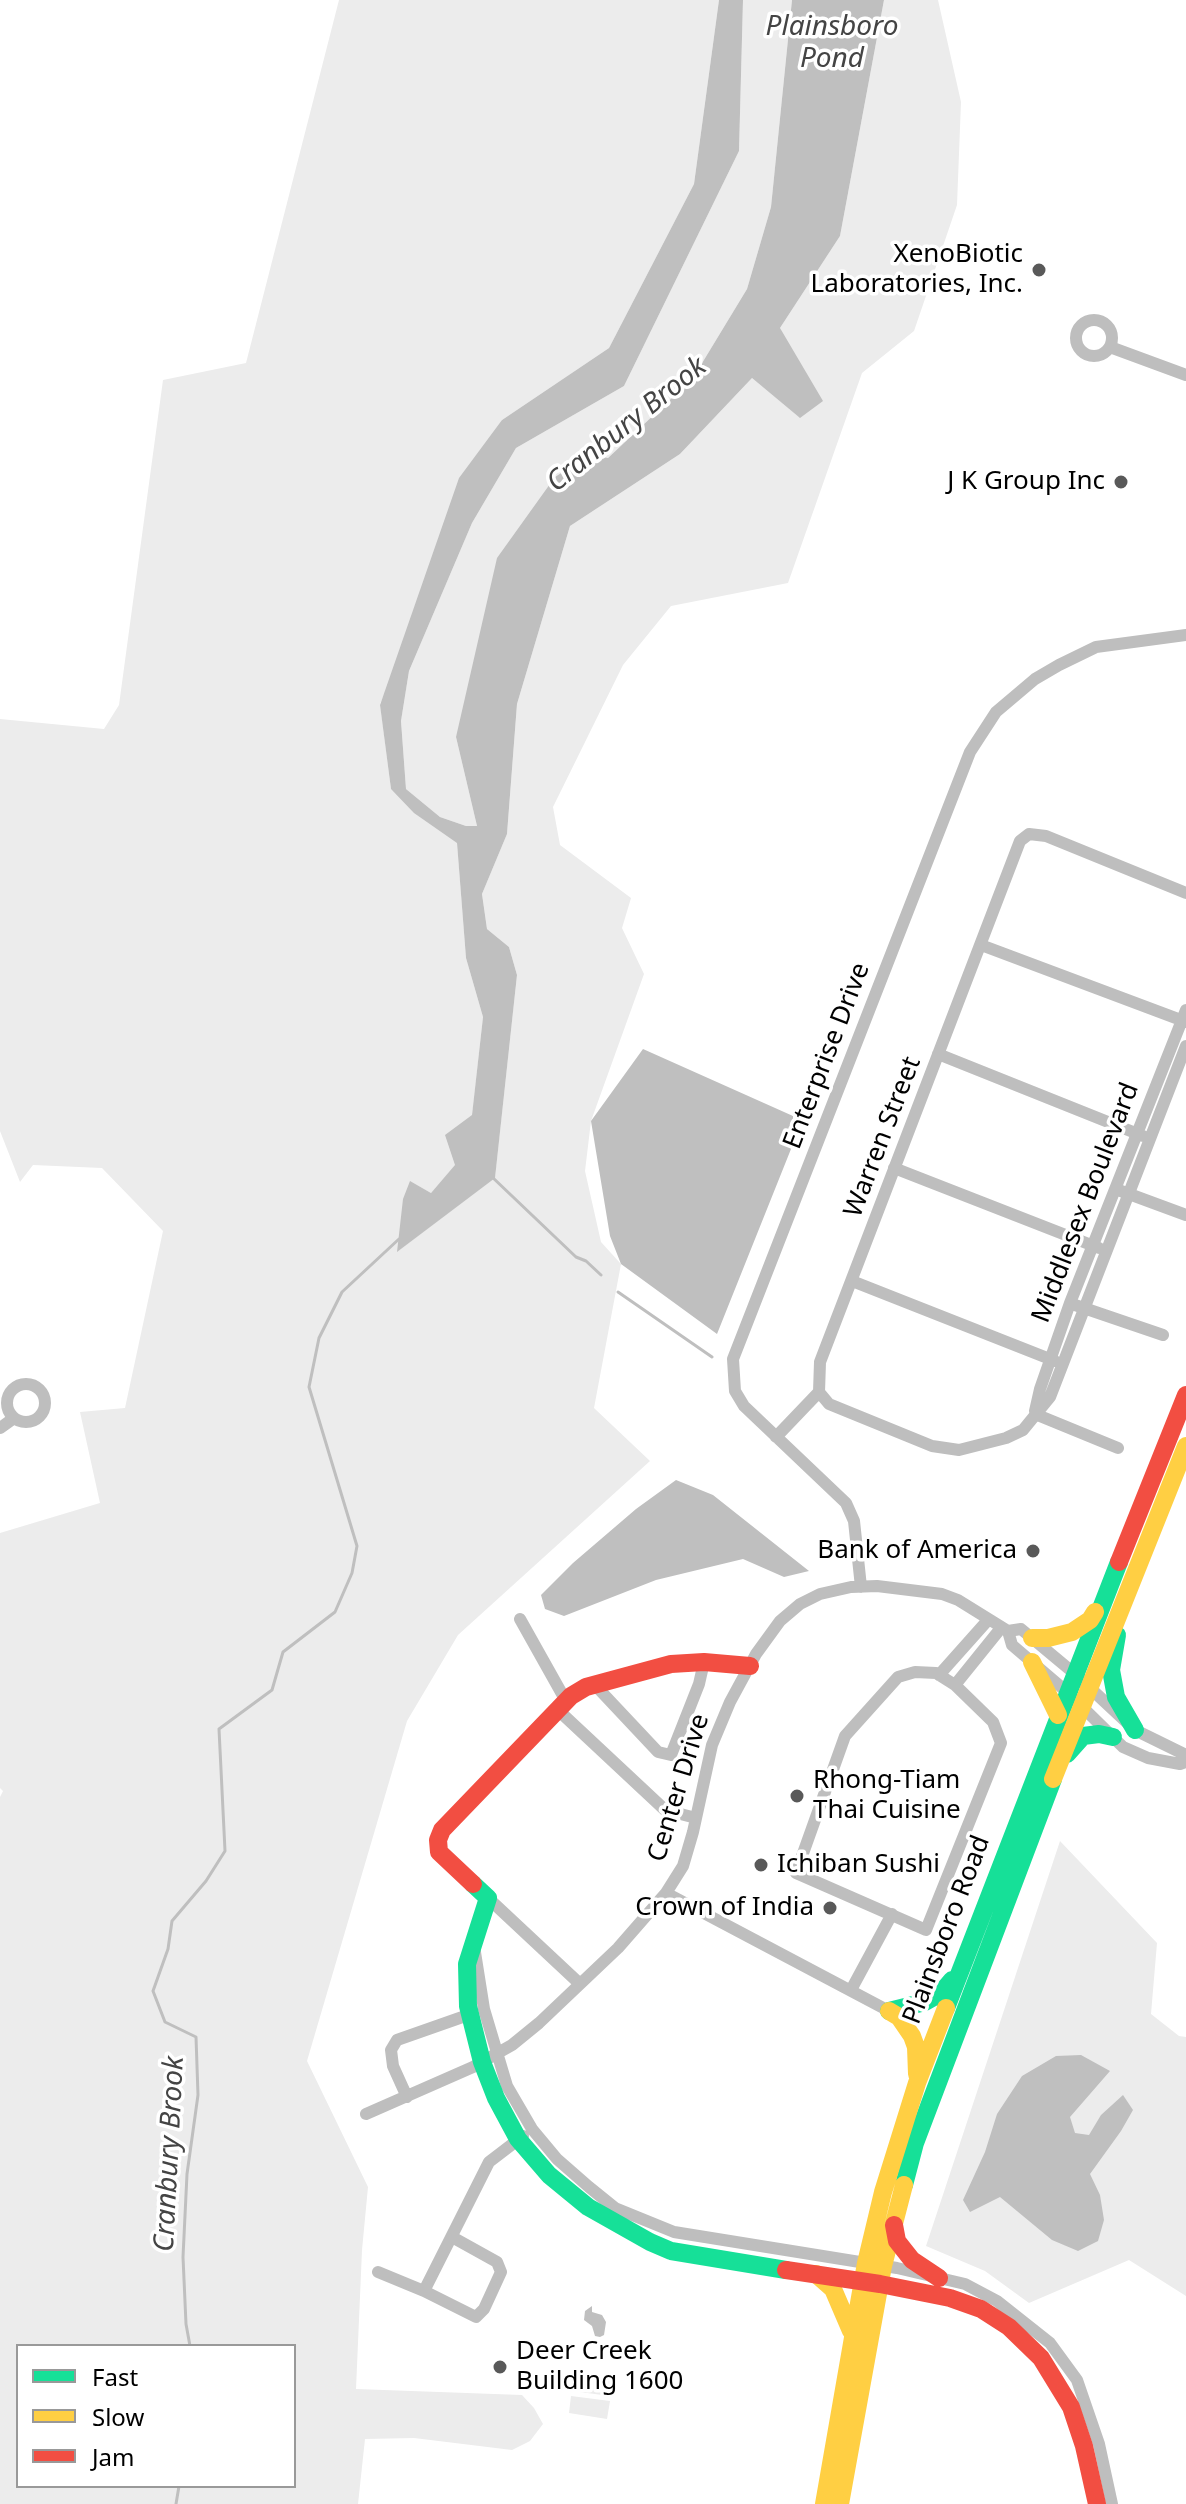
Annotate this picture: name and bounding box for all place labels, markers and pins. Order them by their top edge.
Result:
place label: XenoBiotic Laboratories, Inc. [811,239,1023,300]
marker: XenoBiotic Laboratories, Inc. [1030,261,1048,279]
place label: J K Group Inc [947,466,1105,498]
marker: J K Group Inc [1112,473,1130,491]
place label: Bank of America [817,1535,1017,1567]
marker: Bank of America [1024,1542,1042,1560]
place label: Rhong-Tiam Thai Cuisine [813,1765,961,1826]
marker: Rhong-Tiam Thai Cuisine [788,1787,806,1805]
place label: Ichiban Sushi [777,1849,940,1881]
marker: Ichiban Sushi [752,1856,770,1874]
place label: Crown of India [635,1892,814,1924]
marker: Crown of India [821,1899,839,1917]
place label: Deer Creek Building 1600 [516,2336,683,2398]
marker: Deer Creek Building 1600 [491,2358,509,2376]

